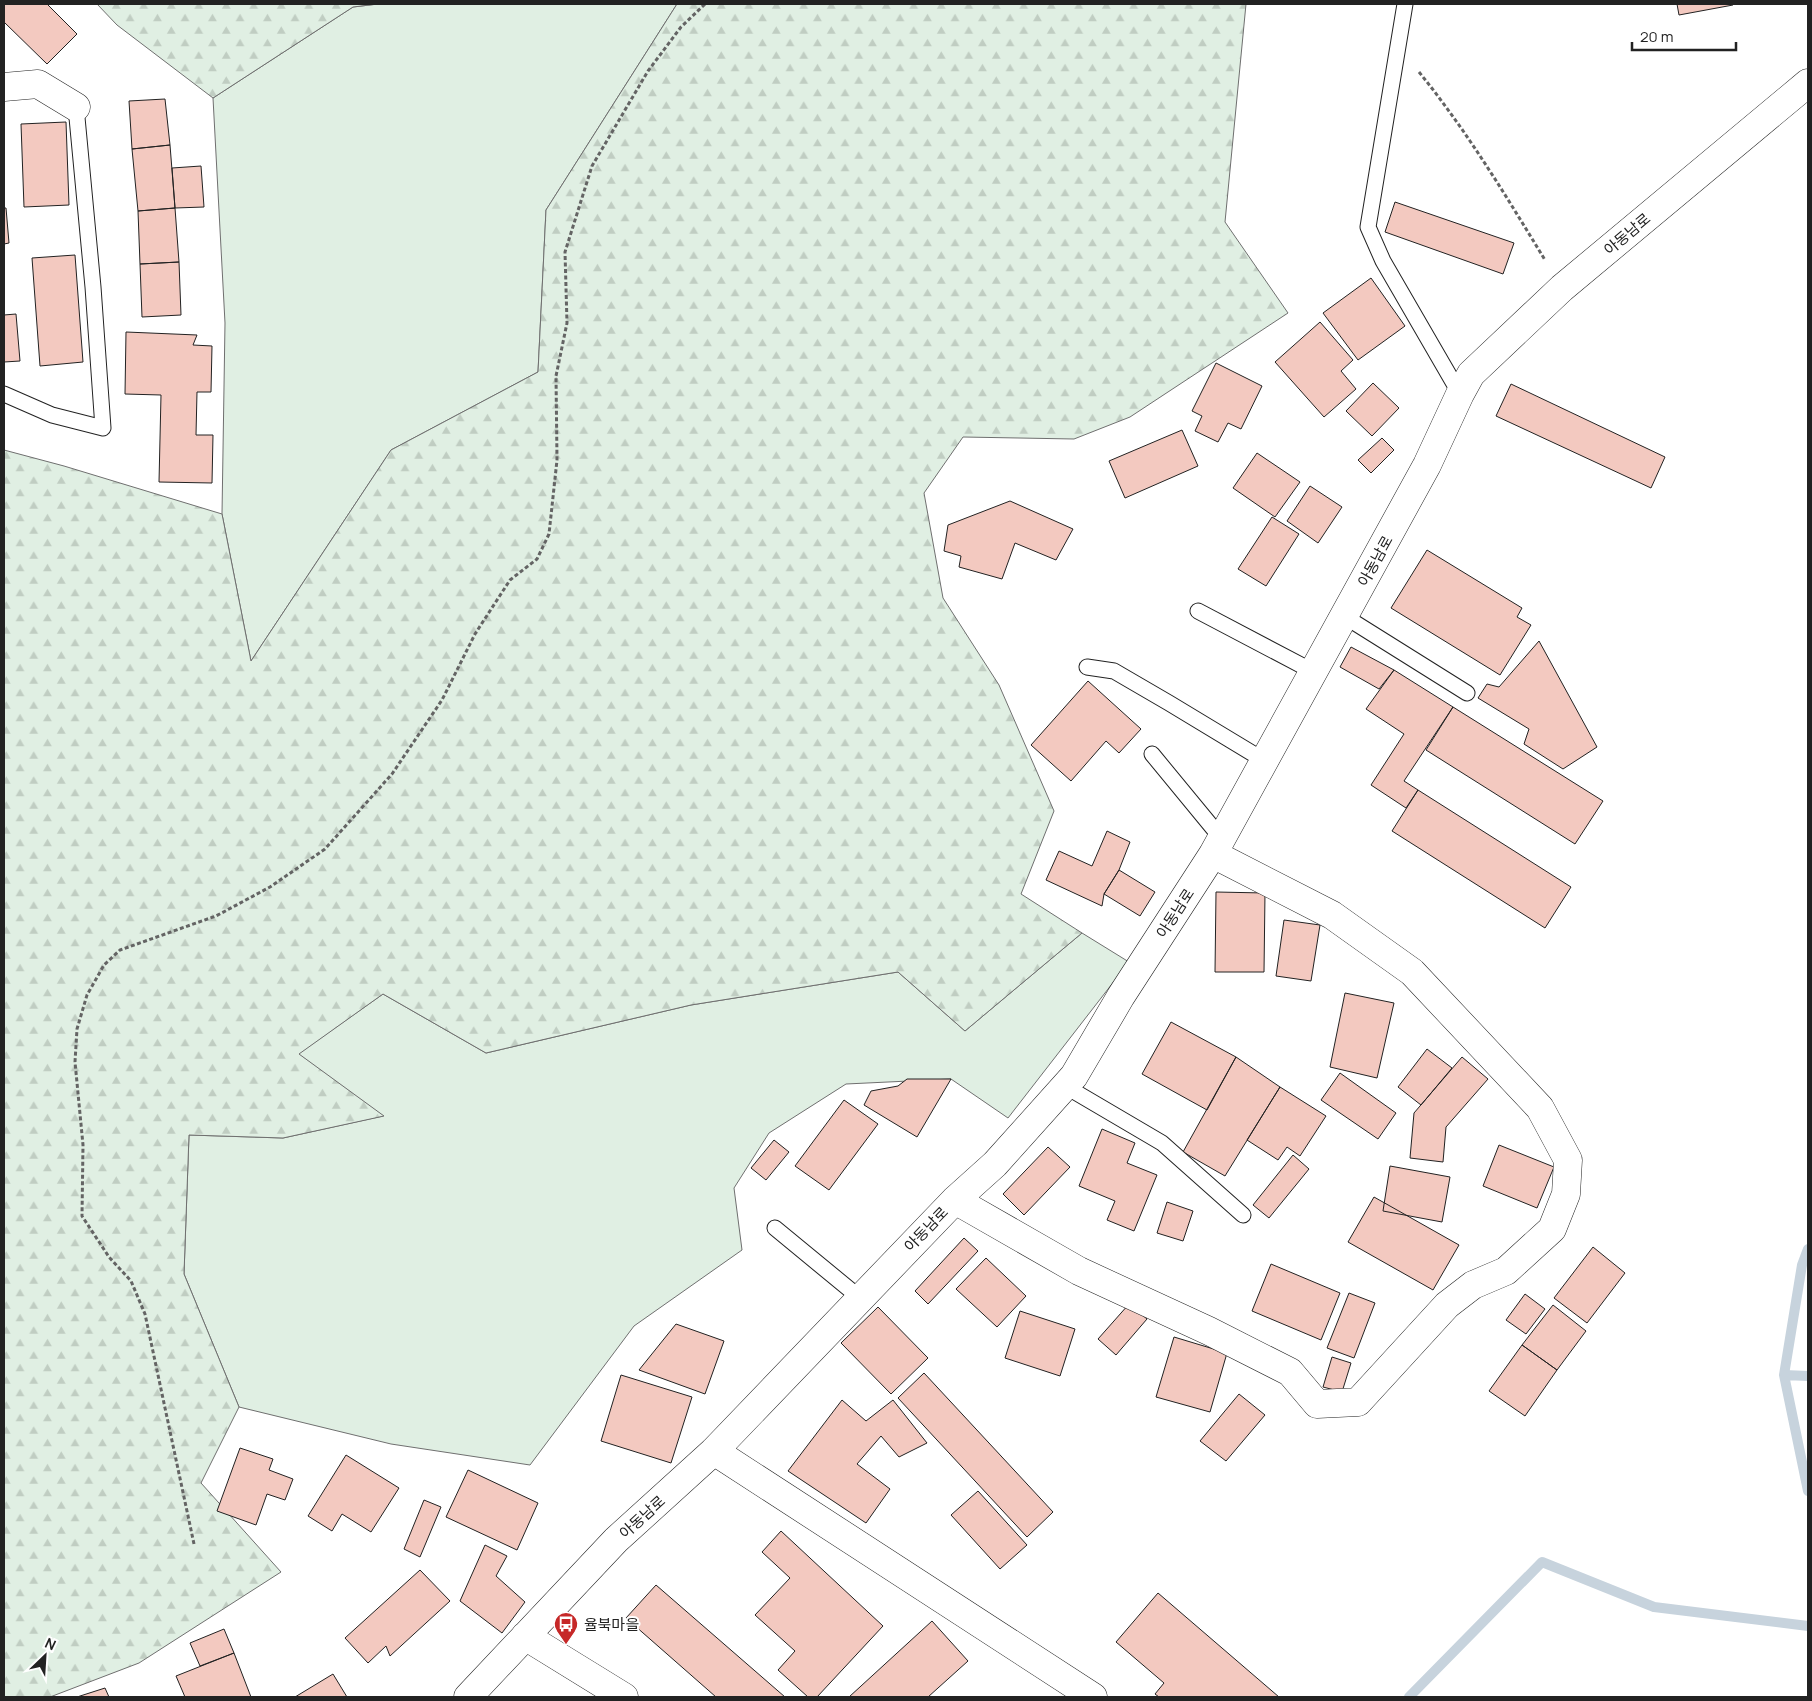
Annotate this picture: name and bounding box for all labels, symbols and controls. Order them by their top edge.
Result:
scale bar [1632,20,1736,52]
text: 20 m [1640,26,1673,47]
street label: 아동남로 [1599,208,1655,260]
street label: 아동남로 [1352,532,1398,590]
street label: 아동남로 [1151,884,1199,942]
street label: 아동남로 [899,1202,953,1256]
street label: 아동남로 [614,1491,670,1543]
bus stop icon: 율북마을 [553,1611,579,1645]
place label: 율북마을 [584,1614,639,1635]
north arrow [20,1631,70,1681]
text: N [42,1633,59,1655]

